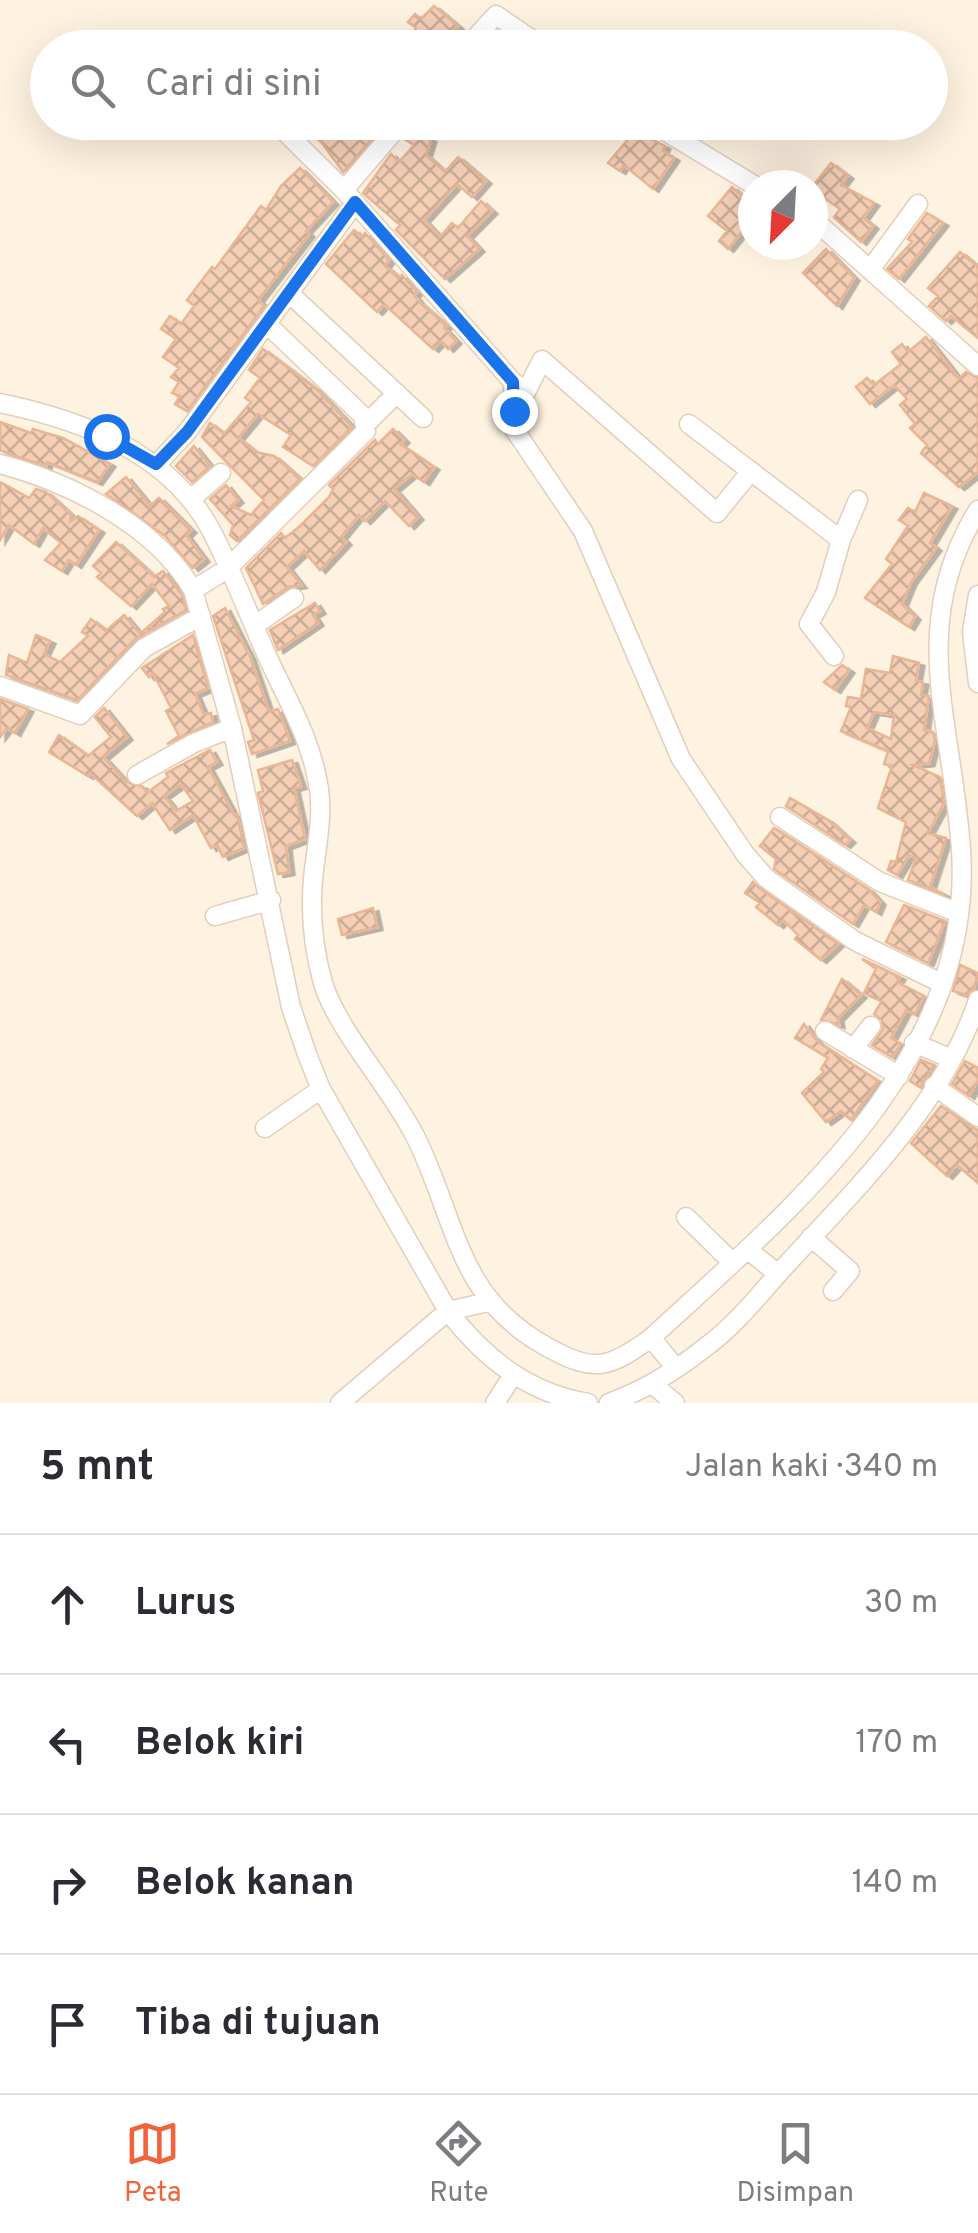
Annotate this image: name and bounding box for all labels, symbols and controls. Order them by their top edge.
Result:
search box [30,30,948,140]
icon: search [65,58,120,113]
text: Cari di sini [145,61,322,110]
north arrow [738,170,828,260]
route end [492,389,538,435]
route start [84,414,130,460]
text: 5 mnt [40,1442,154,1495]
text: Jalan kaki · 340 m [685,1448,938,1488]
icon: ahead [40,1577,95,1632]
text: Lurus [135,1580,236,1629]
text: 30 m [864,1584,938,1624]
icon: left [40,1717,95,1772]
text: Belok kiri [135,1720,304,1769]
text: 170 m [855,1724,938,1764]
icon: right [40,1857,95,1912]
text: Belok kanan [135,1860,354,1909]
text: 140 m [852,1864,938,1904]
icon: arrive [40,1997,95,2052]
text: Tiba di tujuan [135,2000,381,2049]
tab: Peta [124,2116,181,2212]
tab: Rute [429,2116,489,2212]
tab: Disimpan [736,2116,854,2212]

